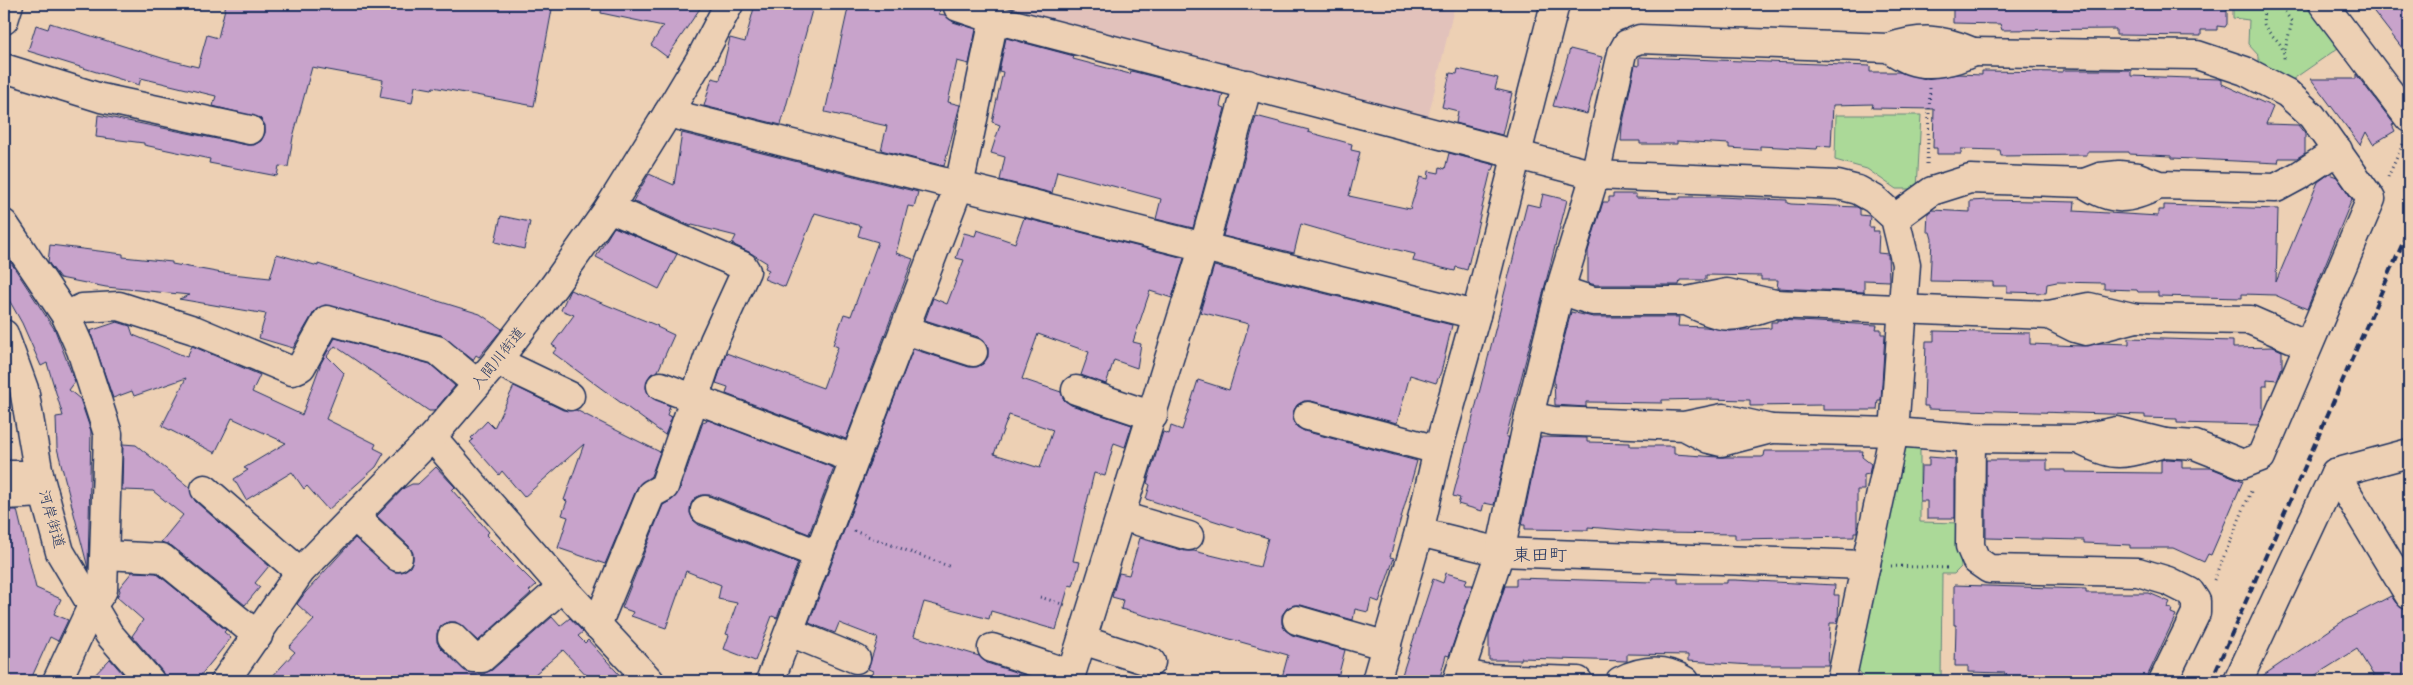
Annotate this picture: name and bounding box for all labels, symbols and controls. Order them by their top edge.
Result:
street label: 入間川街道 [467,323,529,393]
street label: 河岸街道 [35,487,70,550]
district label: 東田町 [1513,543,1567,566]

